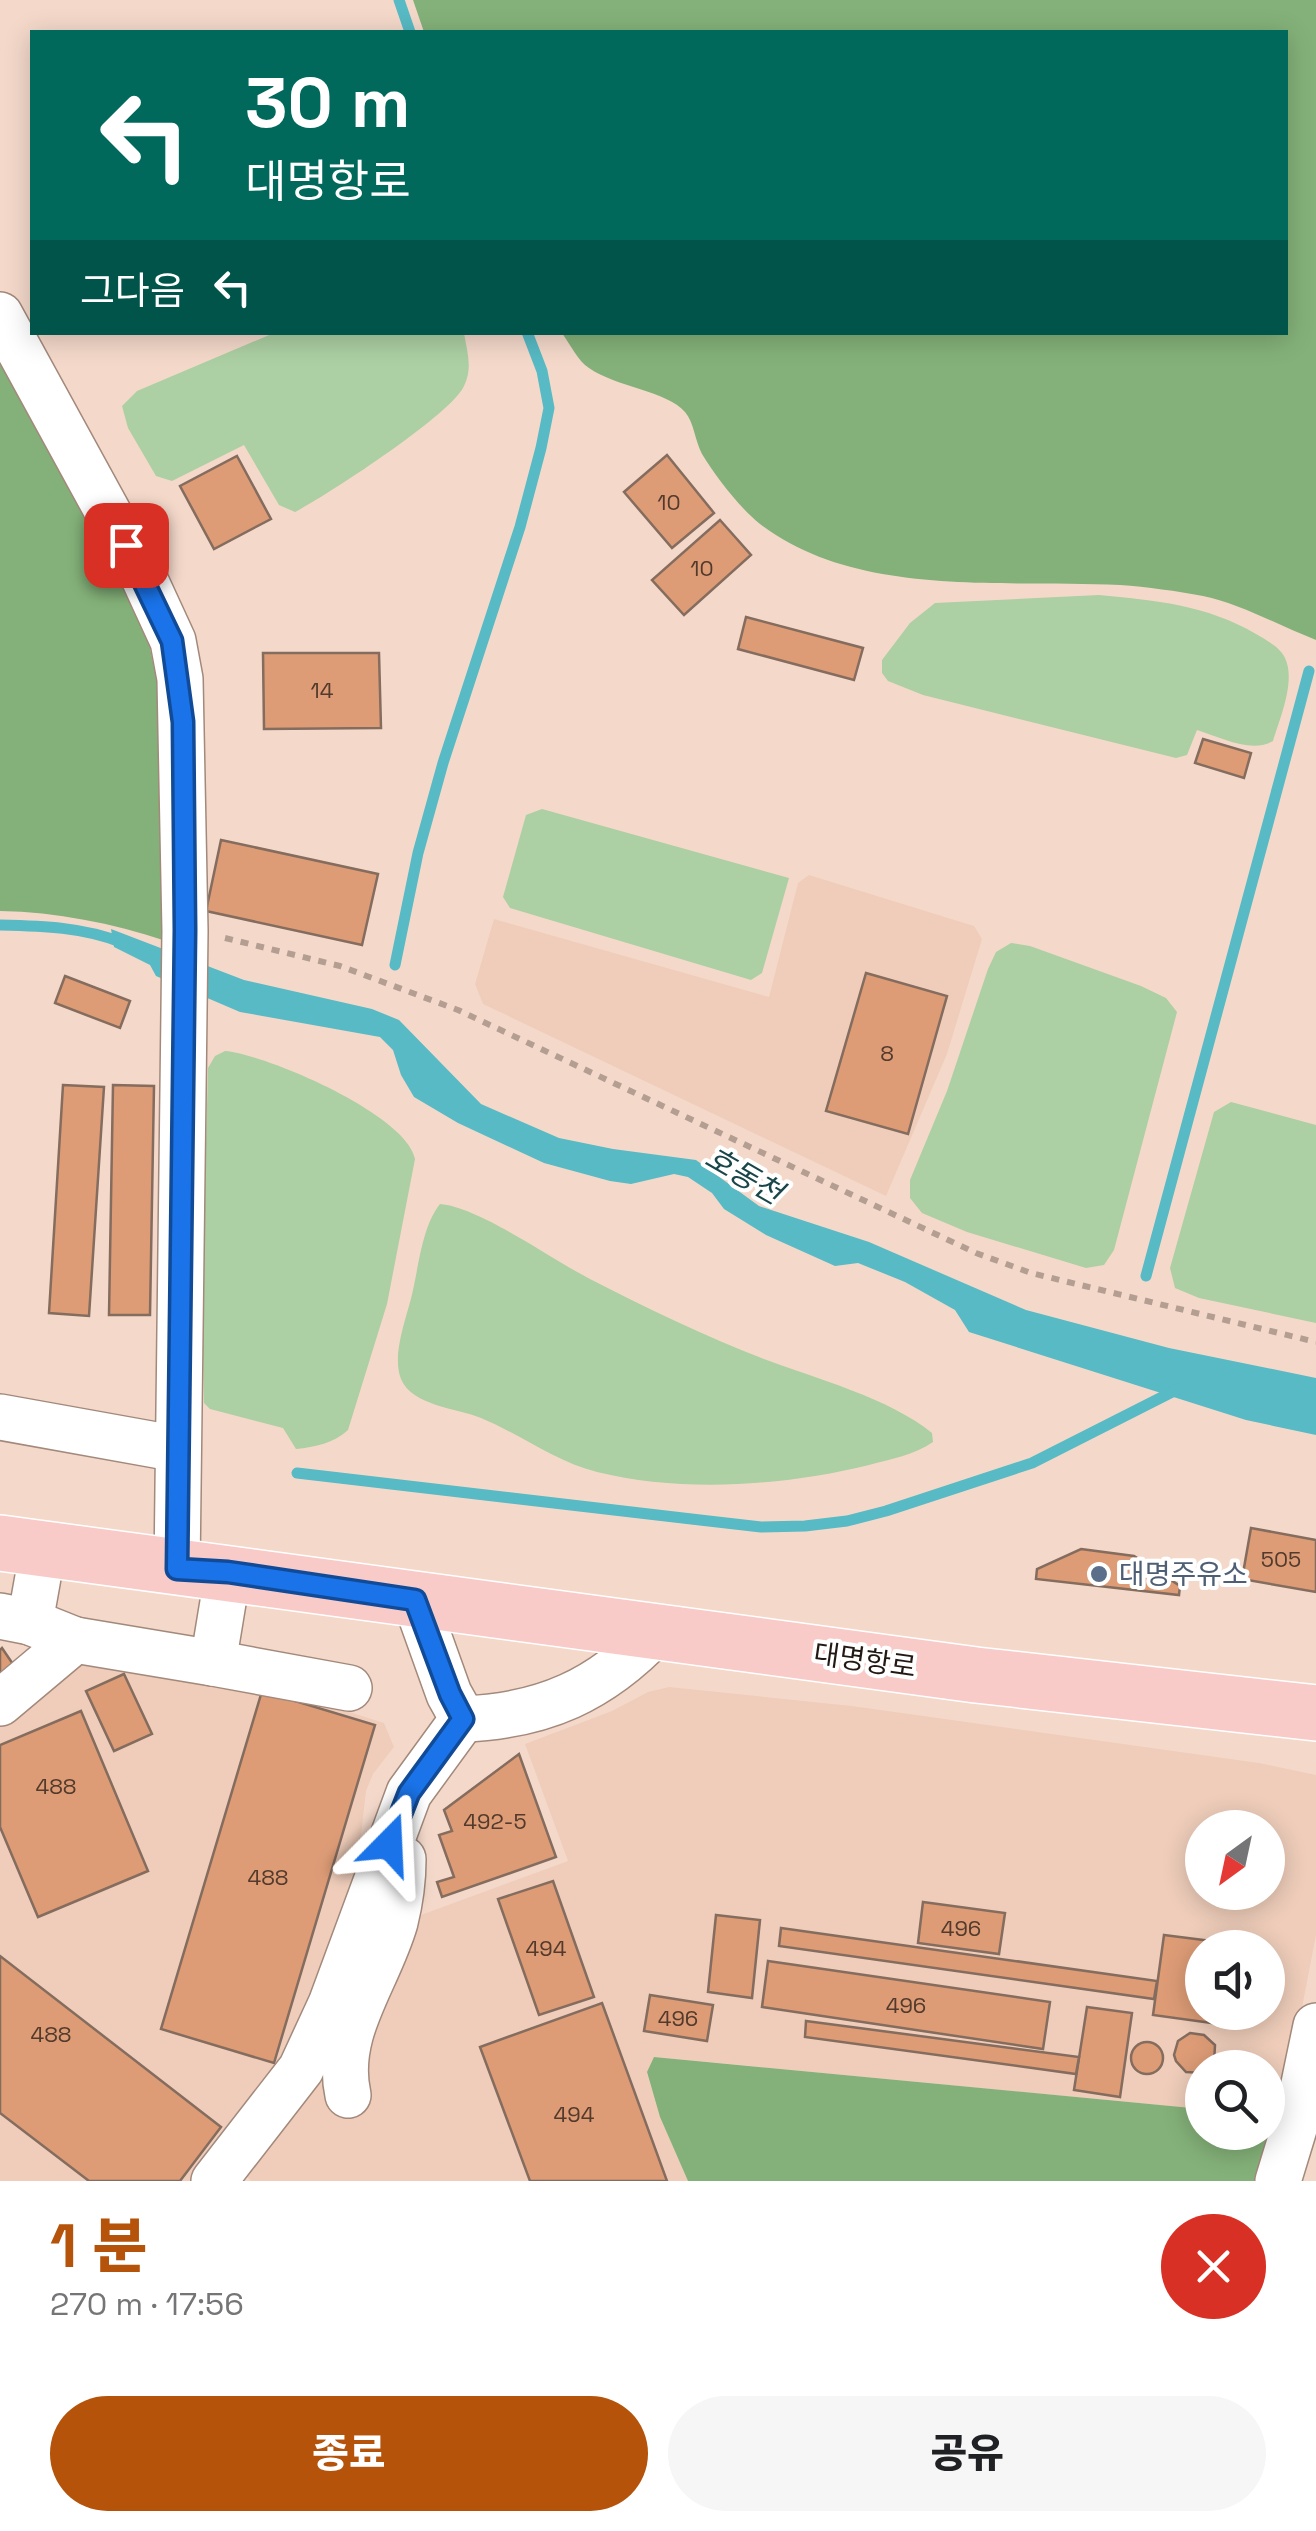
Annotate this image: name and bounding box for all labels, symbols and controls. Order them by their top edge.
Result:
text: 30 m [245,58,410,147]
icon: left [80,70,210,200]
text: 대명항로 [245,153,411,210]
icon: left [205,260,260,315]
text: 그다음 [80,267,185,315]
house number: 10 [657,488,681,516]
pin [84,503,169,588]
icon: arrive [99,518,154,573]
house number: 10 [690,554,714,582]
house number: 14 [311,676,334,704]
house number: 8 [880,1039,894,1067]
water label: 호동천 [698,1137,793,1214]
house number: 505 [1261,1545,1301,1573]
place label: 대명주유소 [1119,1556,1248,1592]
marker: 대명주유소 [1088,1563,1110,1585]
street label: 대명항로 [811,1635,919,1685]
house number: 488 [35,1772,77,1800]
position arrow [337,1792,441,1896]
house number: 492-5 [463,1807,527,1835]
north arrow [1185,1810,1285,1910]
map controls [1185,1810,1285,2150]
house number: 488 [247,1863,289,1891]
house number: 496 [941,1914,981,1942]
button: sound [1185,1930,1285,2030]
house number: 494 [526,1934,567,1962]
house number: 496 [886,1991,926,2019]
house number: 496 [658,2004,698,2032]
house number: 488 [30,2020,72,2048]
button: search [1185,2050,1285,2150]
house number: 494 [554,2100,595,2128]
text: 1 분 [50,2208,148,2285]
button: close [1161,2214,1266,2319]
text: 270 m · 17:56 [50,2284,244,2324]
button: 종료 [50,2396,648,2511]
button: 공유 [668,2396,1266,2511]

